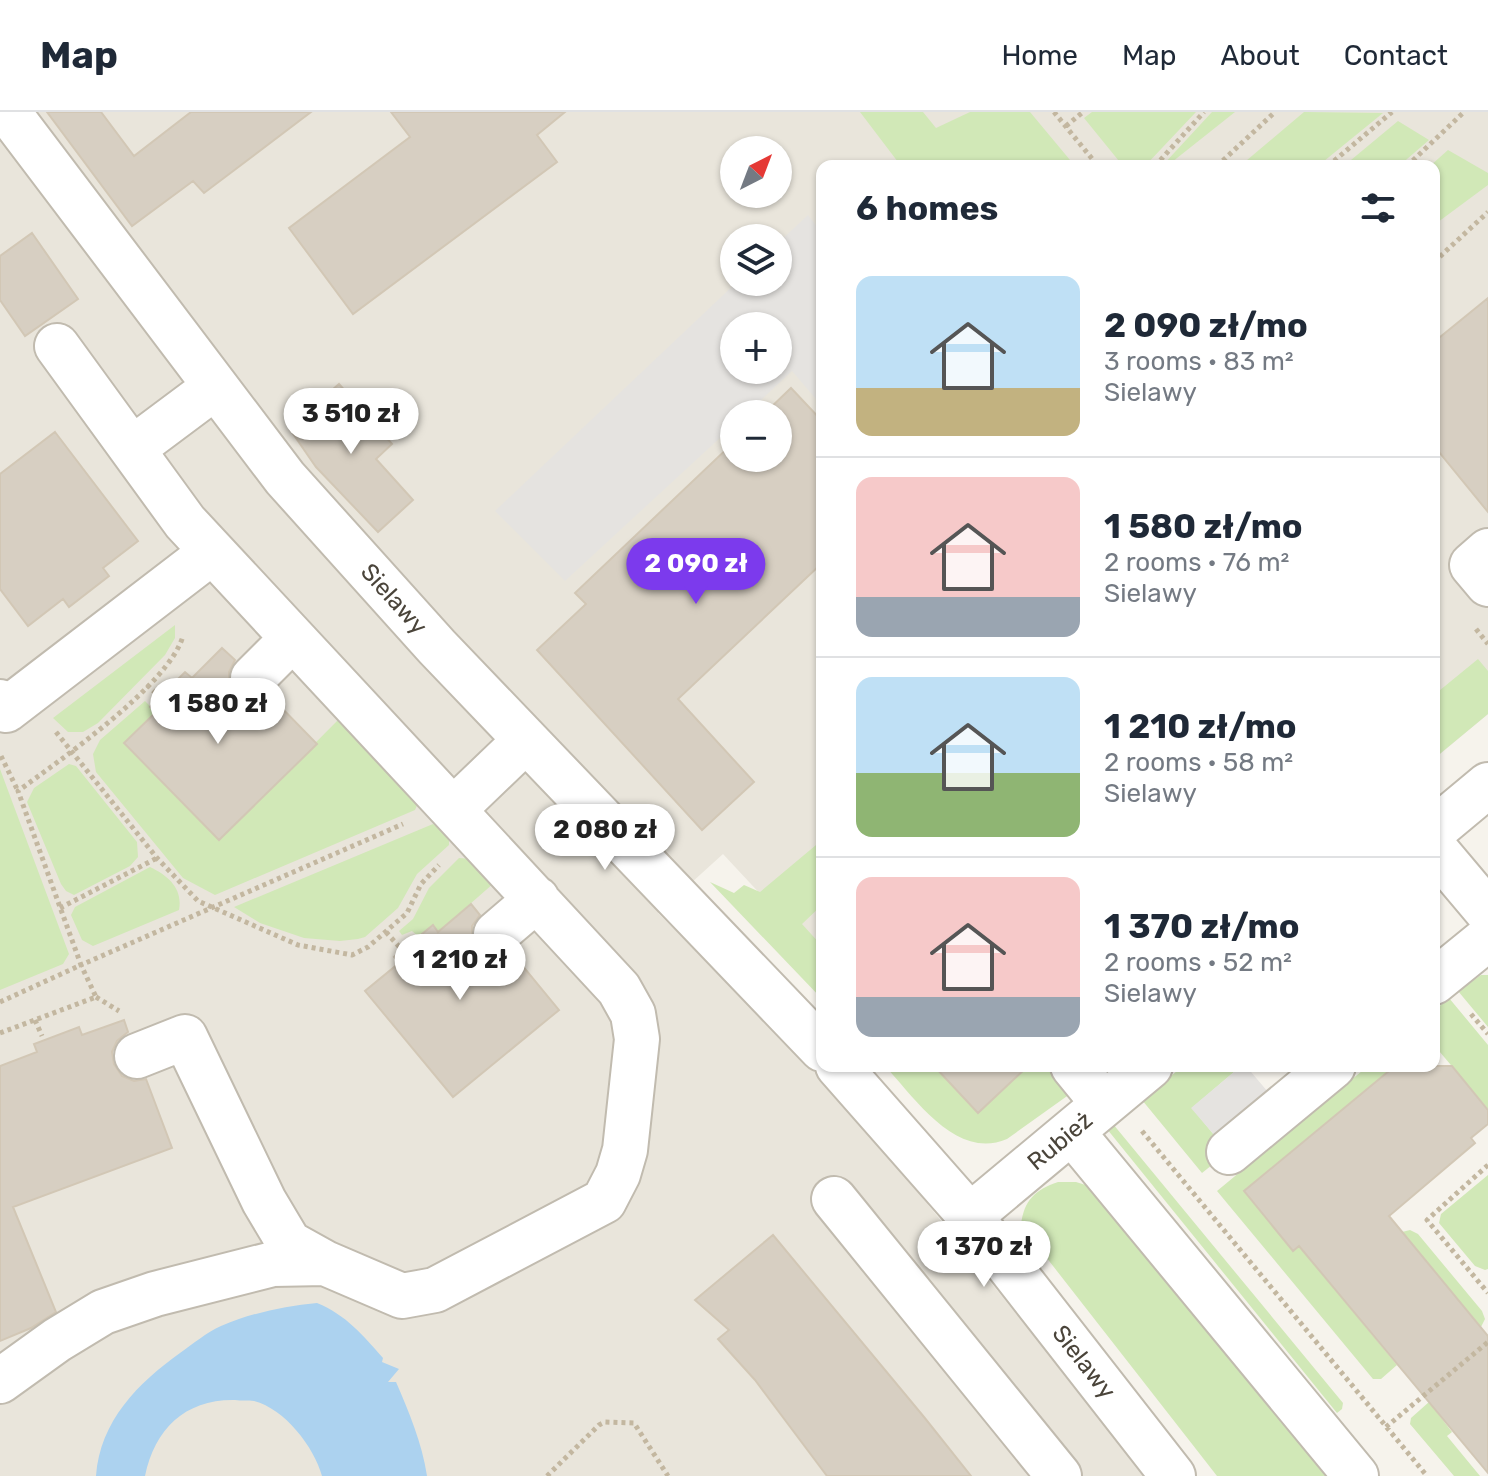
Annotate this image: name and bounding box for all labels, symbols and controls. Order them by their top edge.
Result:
text: Map [40,32,118,78]
text: Home [1001,39,1078,72]
text: Map [1122,39,1176,72]
text: About [1220,39,1300,72]
text: Contact [1344,39,1448,72]
north arrow [720,136,792,208]
map controls [720,136,792,472]
icon: filters [1356,186,1400,230]
text: 6 homes [856,188,998,229]
button: layers [720,224,792,296]
text: 2 090 zł/mo [1104,305,1308,346]
icon: home [920,308,1016,404]
button: + [720,312,792,384]
text: 3 rooms · 83 m² [1104,346,1294,377]
text: Sielawy [1104,377,1197,408]
pin: 3 510 zł [268,388,434,456]
text: 3 510 zł [302,398,400,429]
button: − [720,400,792,472]
text: 1 580 zł/mo [1104,506,1303,547]
icon: home [920,509,1016,605]
pin: 2 090 zł [613,538,779,606]
text: 2 rooms · 76 m² [1104,547,1289,578]
text: 2 090 zł [644,548,748,579]
street label: Sielawy [355,558,433,640]
text: Sielawy [1104,578,1197,609]
pin: 1 580 zł [135,678,301,746]
text: 1 580 zł [168,688,268,719]
text: 1 210 zł/mo [1104,706,1297,747]
icon: home [920,709,1016,805]
text: 2 rooms · 58 m² [1104,747,1293,778]
text: Sielawy [1104,778,1197,809]
pin: 2 080 zł [522,804,688,872]
text: 2 080 zł [553,814,657,845]
text: 1 370 zł/mo [1104,906,1300,947]
icon: home [920,909,1016,1005]
pin: 1 210 zł [377,934,543,1002]
text: 1 210 zł [413,944,507,975]
text: 2 rooms · 52 m² [1104,947,1292,978]
text: Sielawy [1104,978,1197,1009]
street label: Rubież [1022,1106,1098,1176]
pin: 1 370 zł [901,1221,1067,1289]
text: 1 370 zł [935,1231,1033,1262]
street label: Sielawy [1047,1320,1121,1404]

